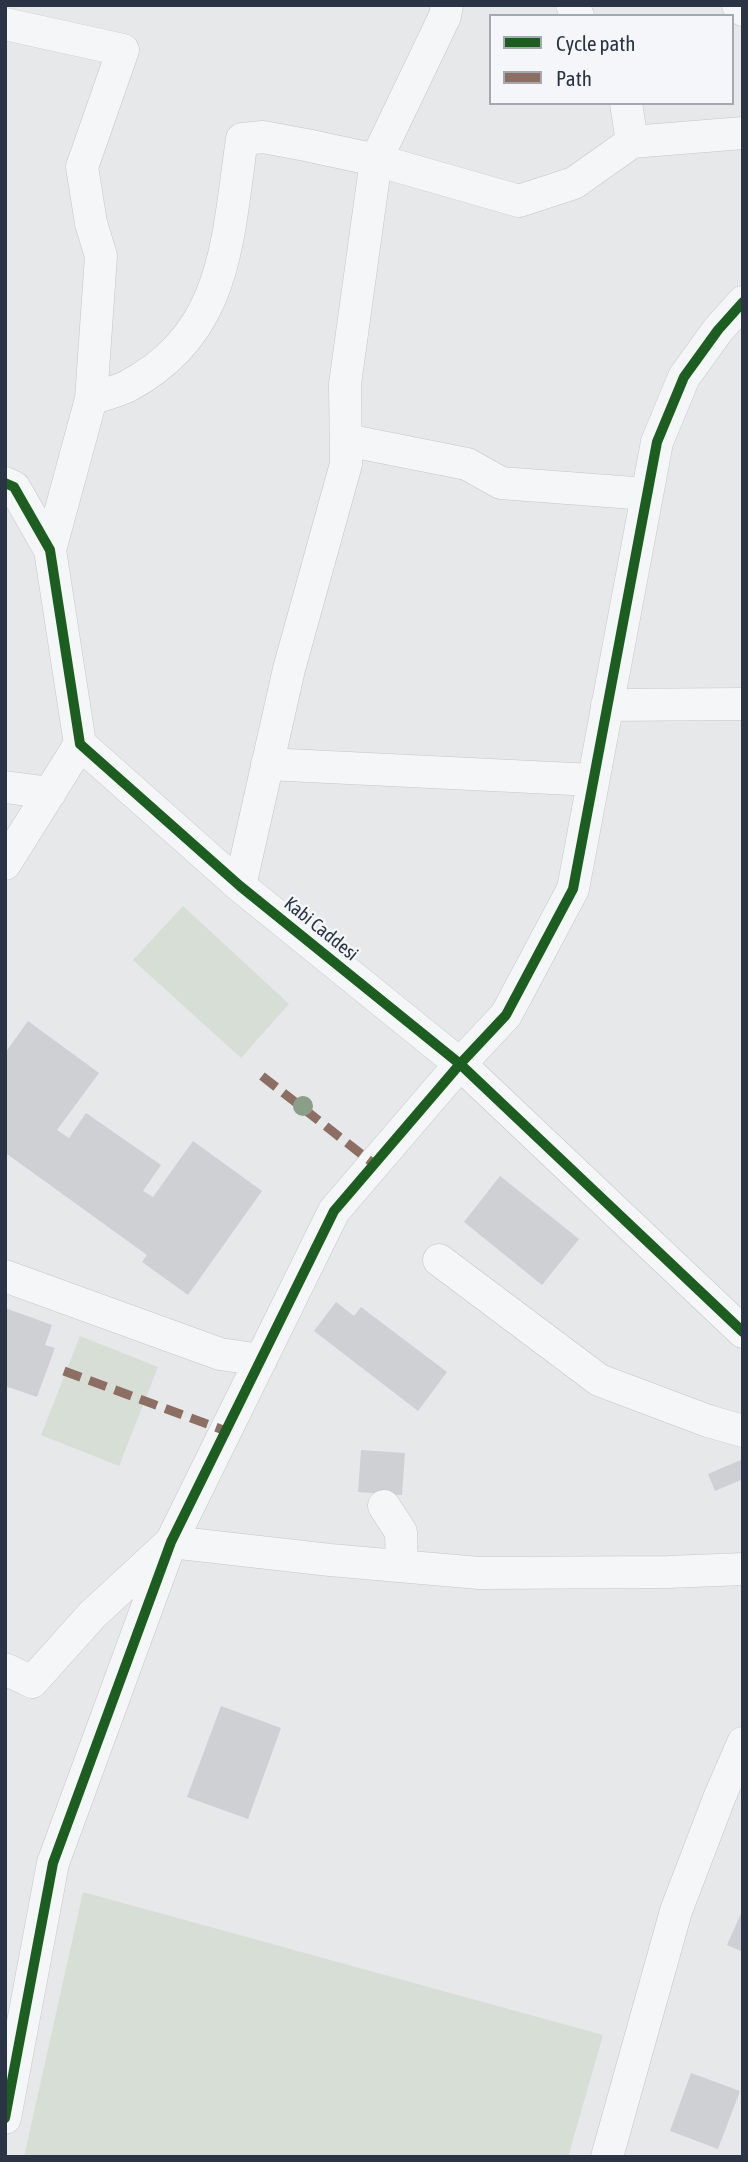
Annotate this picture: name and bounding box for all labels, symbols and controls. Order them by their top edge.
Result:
legend [489,14,734,105]
text: Cycle path [556,31,635,55]
text: Path [556,66,592,90]
street label: Kabi Caddesi [279,892,363,966]

